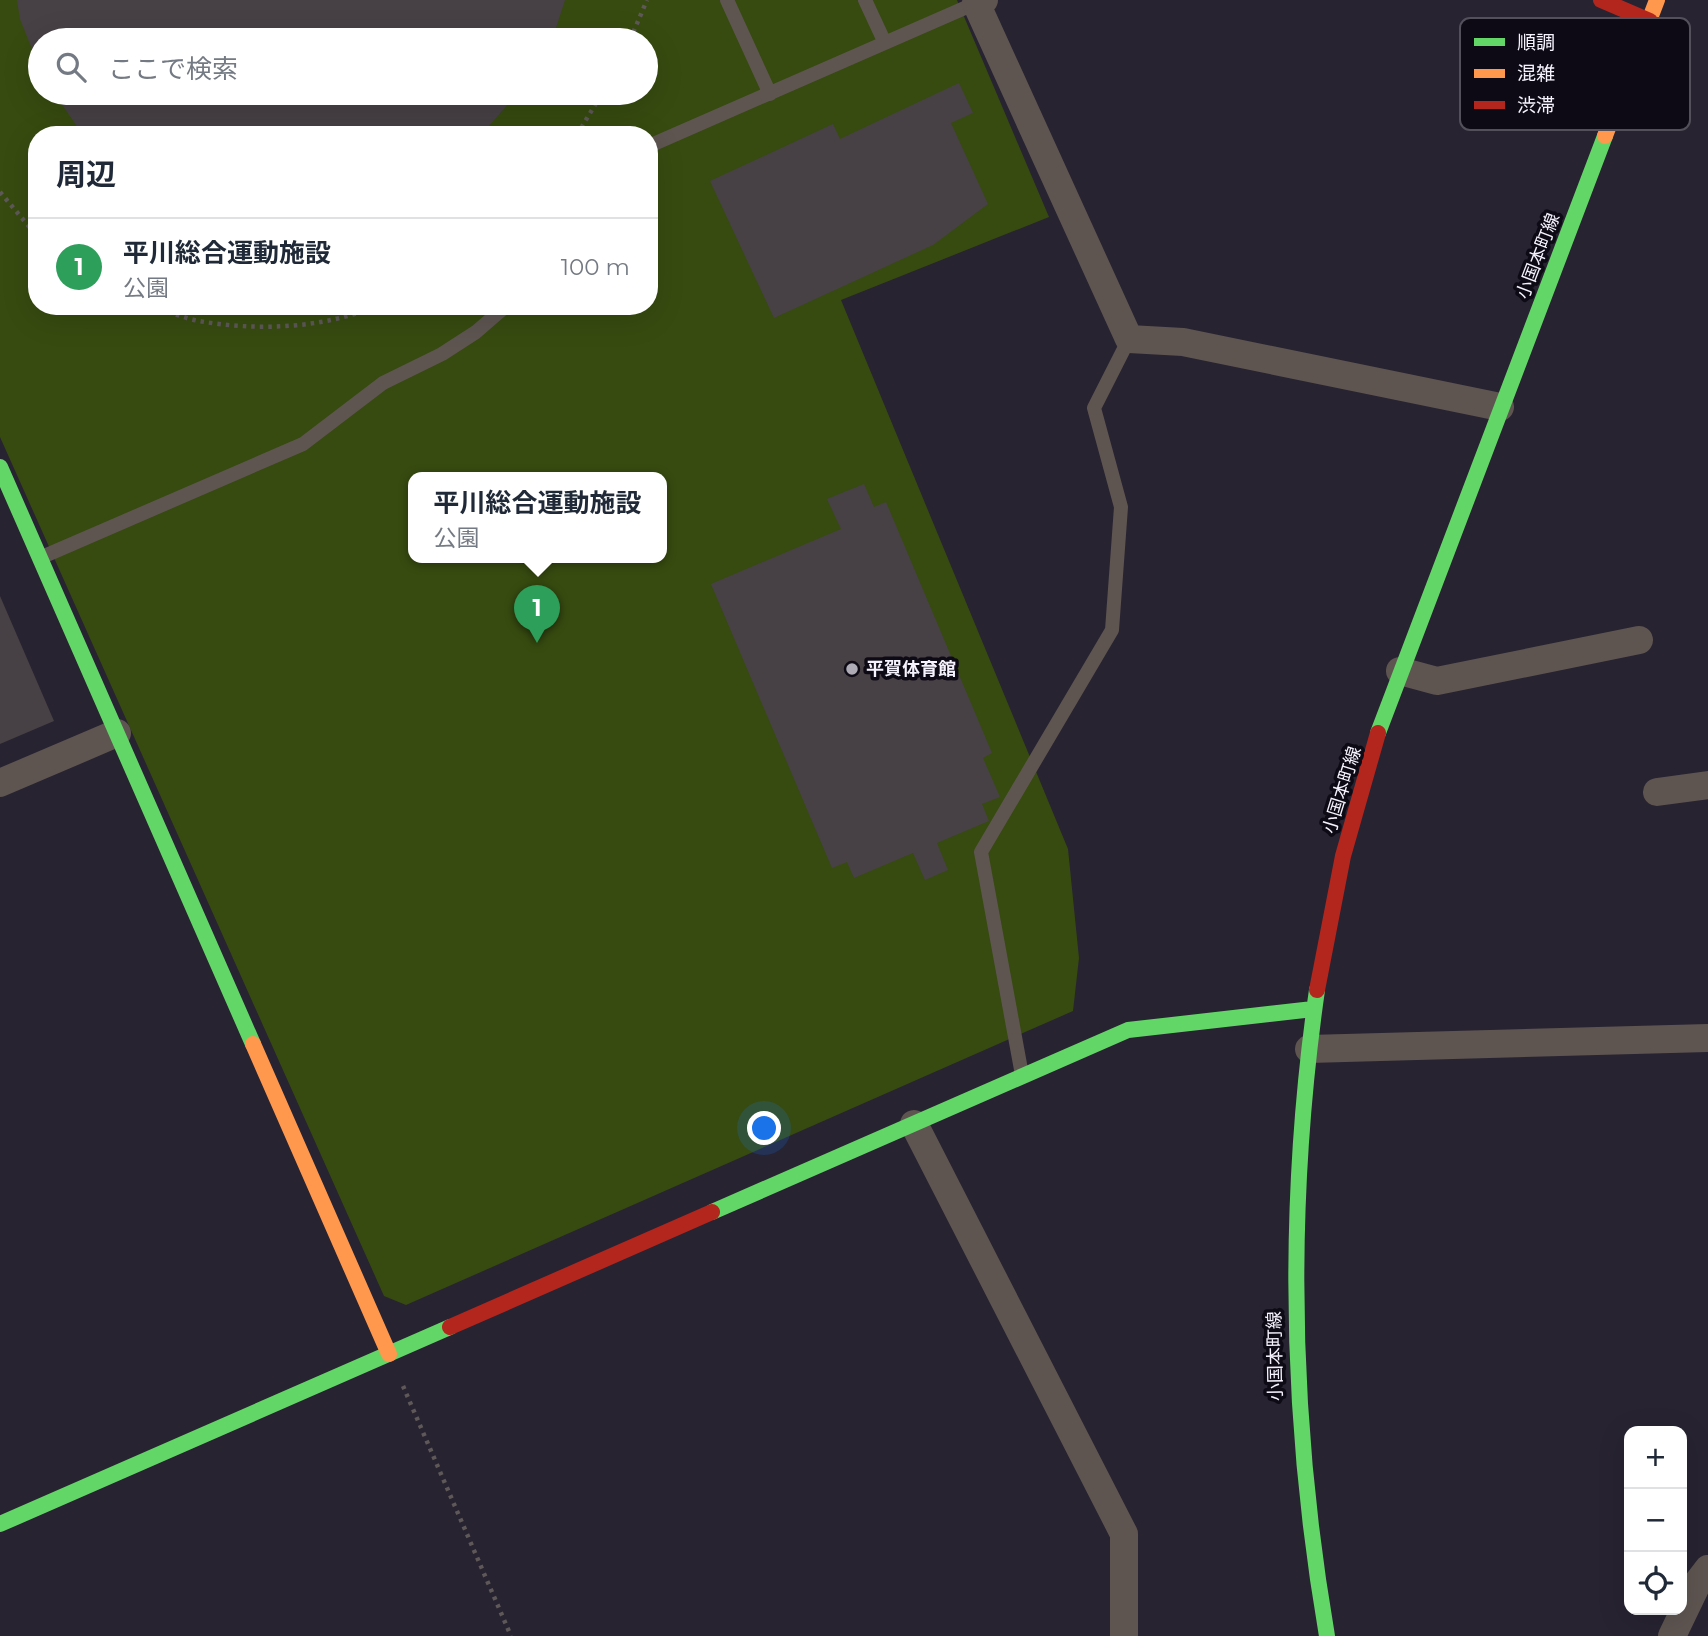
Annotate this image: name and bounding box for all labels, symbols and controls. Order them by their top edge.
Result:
legend [1460,18,1690,130]
search box [28,28,658,105]
text: 順調 [1517,31,1555,54]
icon: search [52,48,90,86]
text: ここで検索 [108,53,238,85]
text: 混雑 [1517,62,1555,85]
text: 渋滞 [1517,94,1555,117]
text: 周辺 [56,156,116,193]
street label: 小国本町線 [1512,210,1564,302]
text: 平川総合運動施設 [123,237,331,269]
text: 1 [74,253,84,281]
text: 100 m [561,253,630,281]
text: 公園 [123,274,169,302]
popup [408,472,667,563]
text: 平川総合運動施設 [433,487,642,519]
text: 公園 [433,524,479,552]
pin: 1 [514,585,560,643]
place label: 平賀体育館 [866,658,956,680]
marker: 平賀体育館 [844,661,860,677]
street label: 小国本町線 [1318,744,1366,836]
your location [747,1111,781,1145]
street label: 小国本町線 [1263,1311,1287,1401]
map controls [1624,1426,1687,1615]
button: + [1624,1426,1687,1489]
button: − [1624,1489,1687,1552]
button: locate [1624,1552,1687,1615]

